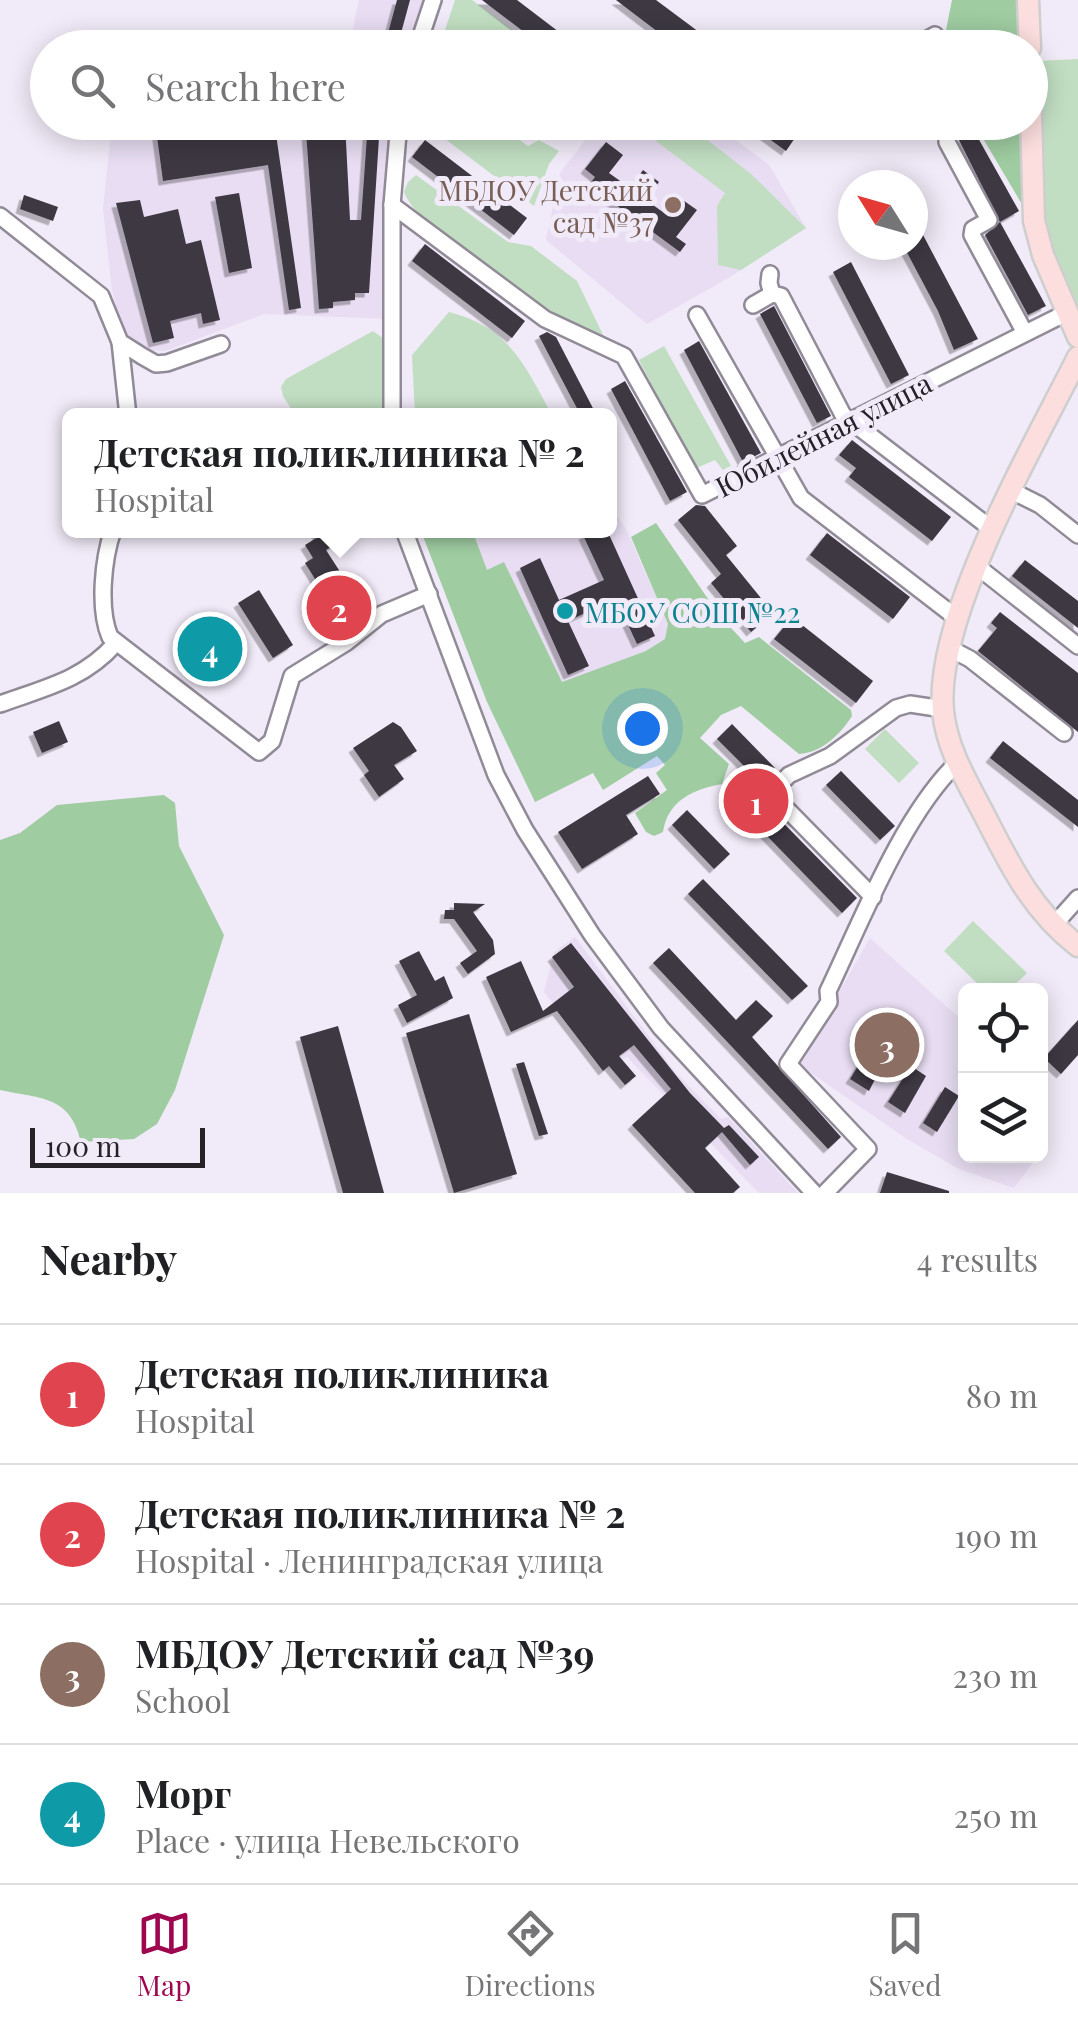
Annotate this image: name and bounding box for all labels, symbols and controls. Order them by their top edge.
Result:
search box [30,30,1048,140]
icon: search [65,58,120,113]
text: Search here [145,60,346,111]
north arrow [838,170,928,260]
place label: МБДОУ Детский сад №37 [438,171,654,240]
marker: МБДОУ Детский сад №37 [662,194,684,216]
street label: Юбилейная улица [709,364,937,504]
popup [62,408,617,538]
text: Детская поликлиника № 2 [94,426,585,477]
text: Hospital [94,477,214,520]
pin: 2 [306,570,372,646]
place label: МБОУ СОШ №22 [585,593,800,630]
marker: МБОУ СОШ №22 [554,600,576,622]
pin: 4 [178,612,242,686]
your location [617,703,668,754]
pin: 1 [724,764,788,838]
map controls [958,983,1048,1163]
button: locate [958,983,1048,1073]
pin: 3 [854,1008,920,1082]
button: layers [958,1073,1048,1163]
scale bar [30,1123,205,1168]
text: 100 m [45,1127,121,1164]
text: Nearby [40,1230,177,1286]
text: 4 results [917,1237,1038,1280]
text: Детская поликлиника [135,1347,549,1398]
text: 1 [66,1373,79,1416]
text: 80 m [966,1373,1038,1416]
text: Hospital [135,1398,255,1441]
text: Детская поликлиника № 2 [135,1487,625,1538]
text: 2 [64,1513,81,1556]
text: 190 m [954,1513,1038,1556]
text: Hospital · Ленинградская улица [135,1538,604,1581]
text: МБДОУ Детский сад №39 [135,1627,594,1678]
text: 3 [65,1653,80,1696]
text: 230 m [953,1653,1038,1696]
text: School [135,1678,231,1721]
text: Морг [135,1767,232,1818]
text: 4 [64,1793,81,1836]
text: 250 m [954,1793,1038,1836]
text: Place · улица Невельского [135,1818,520,1861]
tab: Map [137,1906,192,2003]
tab: Directions [465,1906,595,2003]
tab: Saved [869,1906,941,2003]

